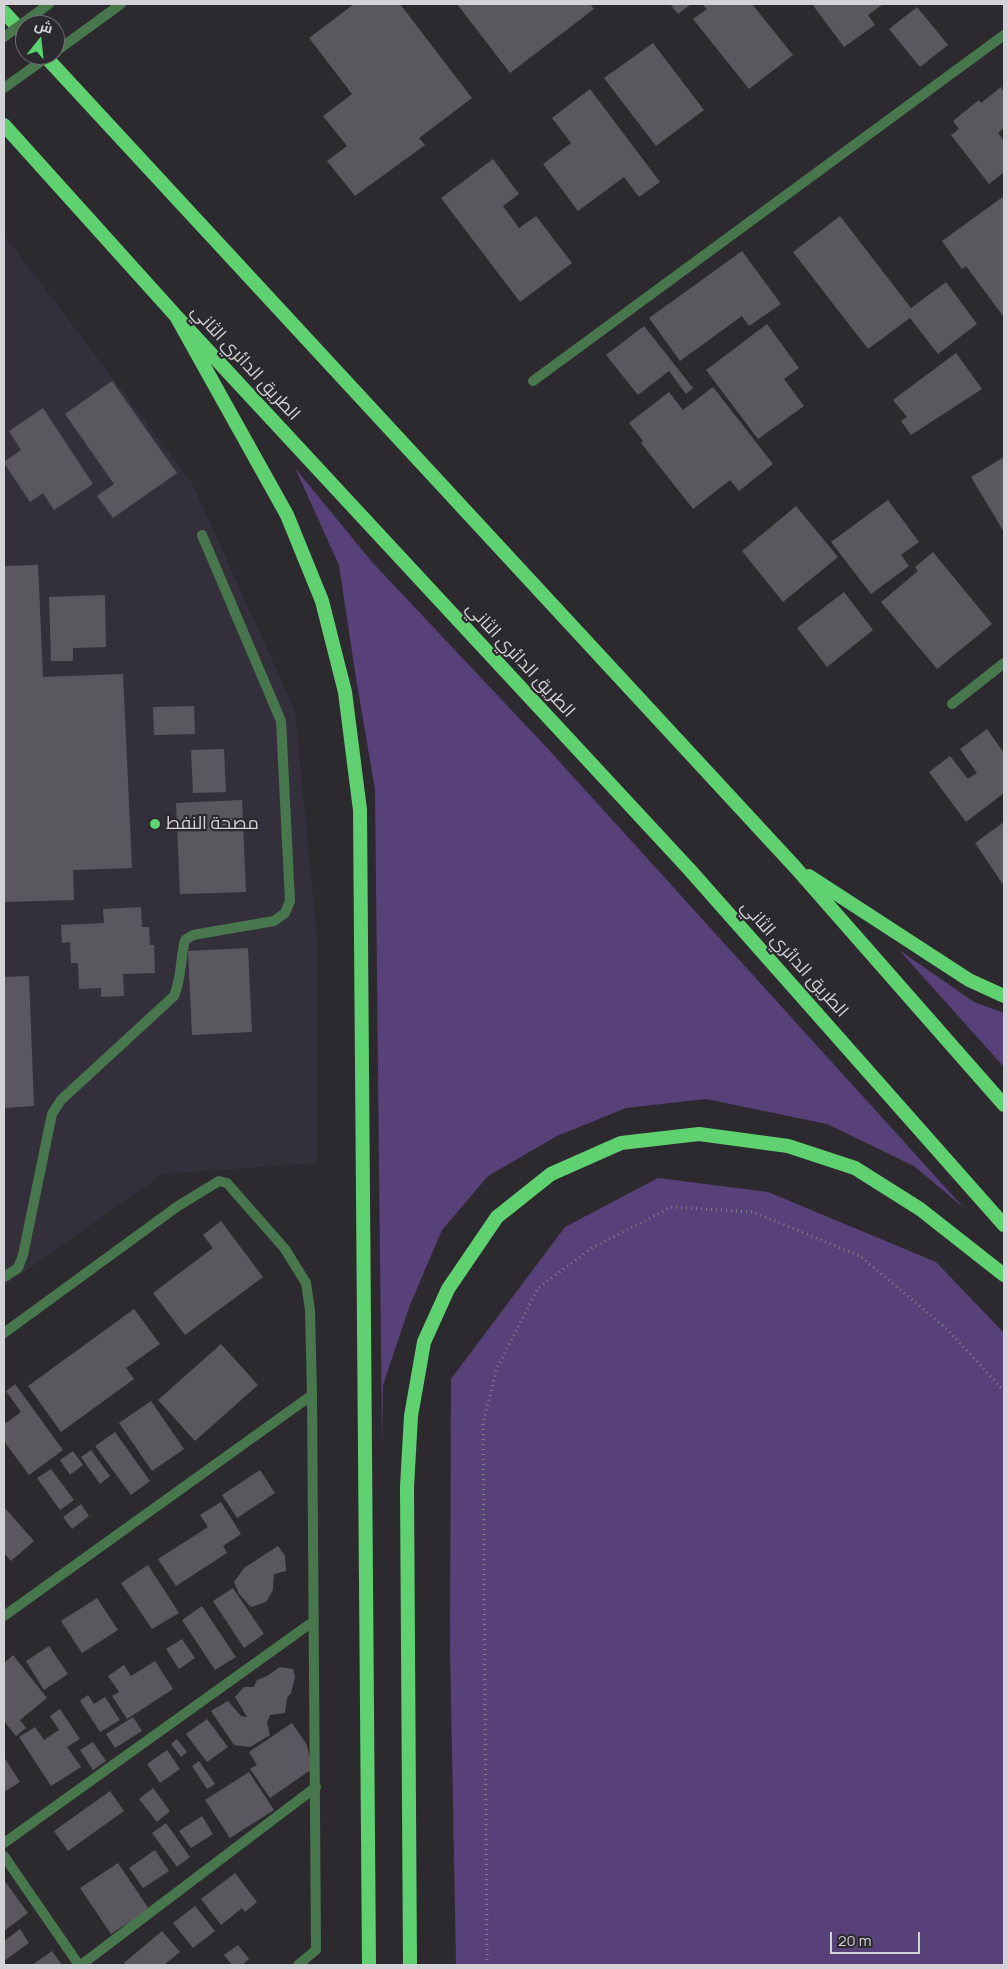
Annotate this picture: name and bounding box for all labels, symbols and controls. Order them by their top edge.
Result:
text: ش [33,14,55,38]
north arrow [15,15,65,65]
street label: الطريق الدائري الثاني [186,301,304,425]
street label: الطريق الدائري الثاني [461,598,579,722]
place label: مصحة النفط [166,813,259,835]
marker: مصحة النفط [148,817,162,831]
street label: الطريق الدائري الثاني [736,896,852,1022]
scale bar [833,1922,923,1954]
text: 20 m [838,1930,871,1951]

